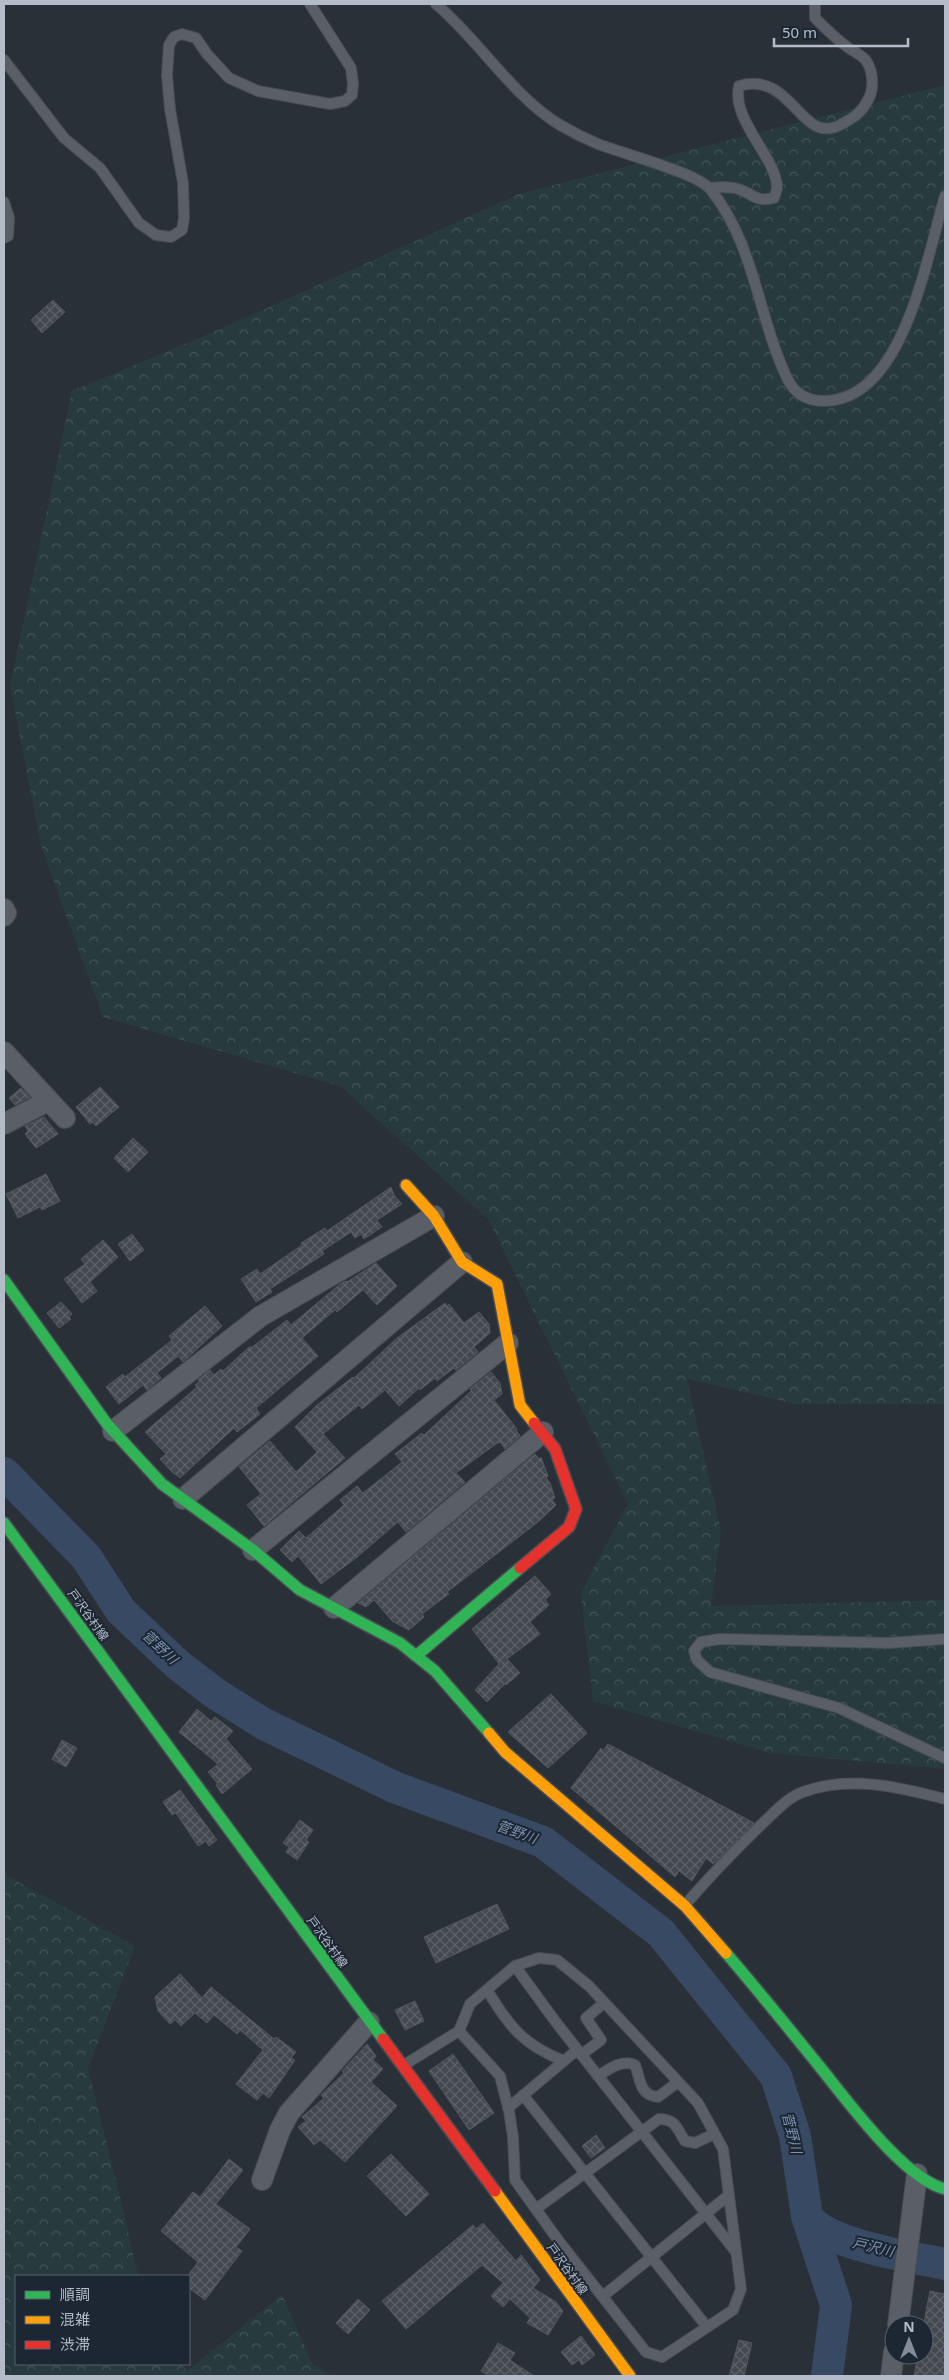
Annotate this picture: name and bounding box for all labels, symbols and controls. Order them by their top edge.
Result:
scale bar [774,15,908,47]
text: 50 m [782,22,817,42]
street label: 戸沢谷村線 [64,1585,113,1644]
water label: 菅野川 [139,1625,184,1669]
water label: 菅野川 [494,1815,542,1848]
street label: 戸沢谷村線 [303,1912,352,1971]
water label: 菅野川 [778,2110,807,2157]
water label: 戸沢川 [851,2233,898,2261]
street label: 戸沢谷村線 [543,2239,592,2298]
legend [15,2275,190,2365]
text: 順調 [60,2284,90,2304]
text: 混雑 [60,2309,90,2329]
north arrow [884,2315,934,2365]
text: N [903,2317,915,2336]
text: 渋滞 [60,2334,90,2354]

